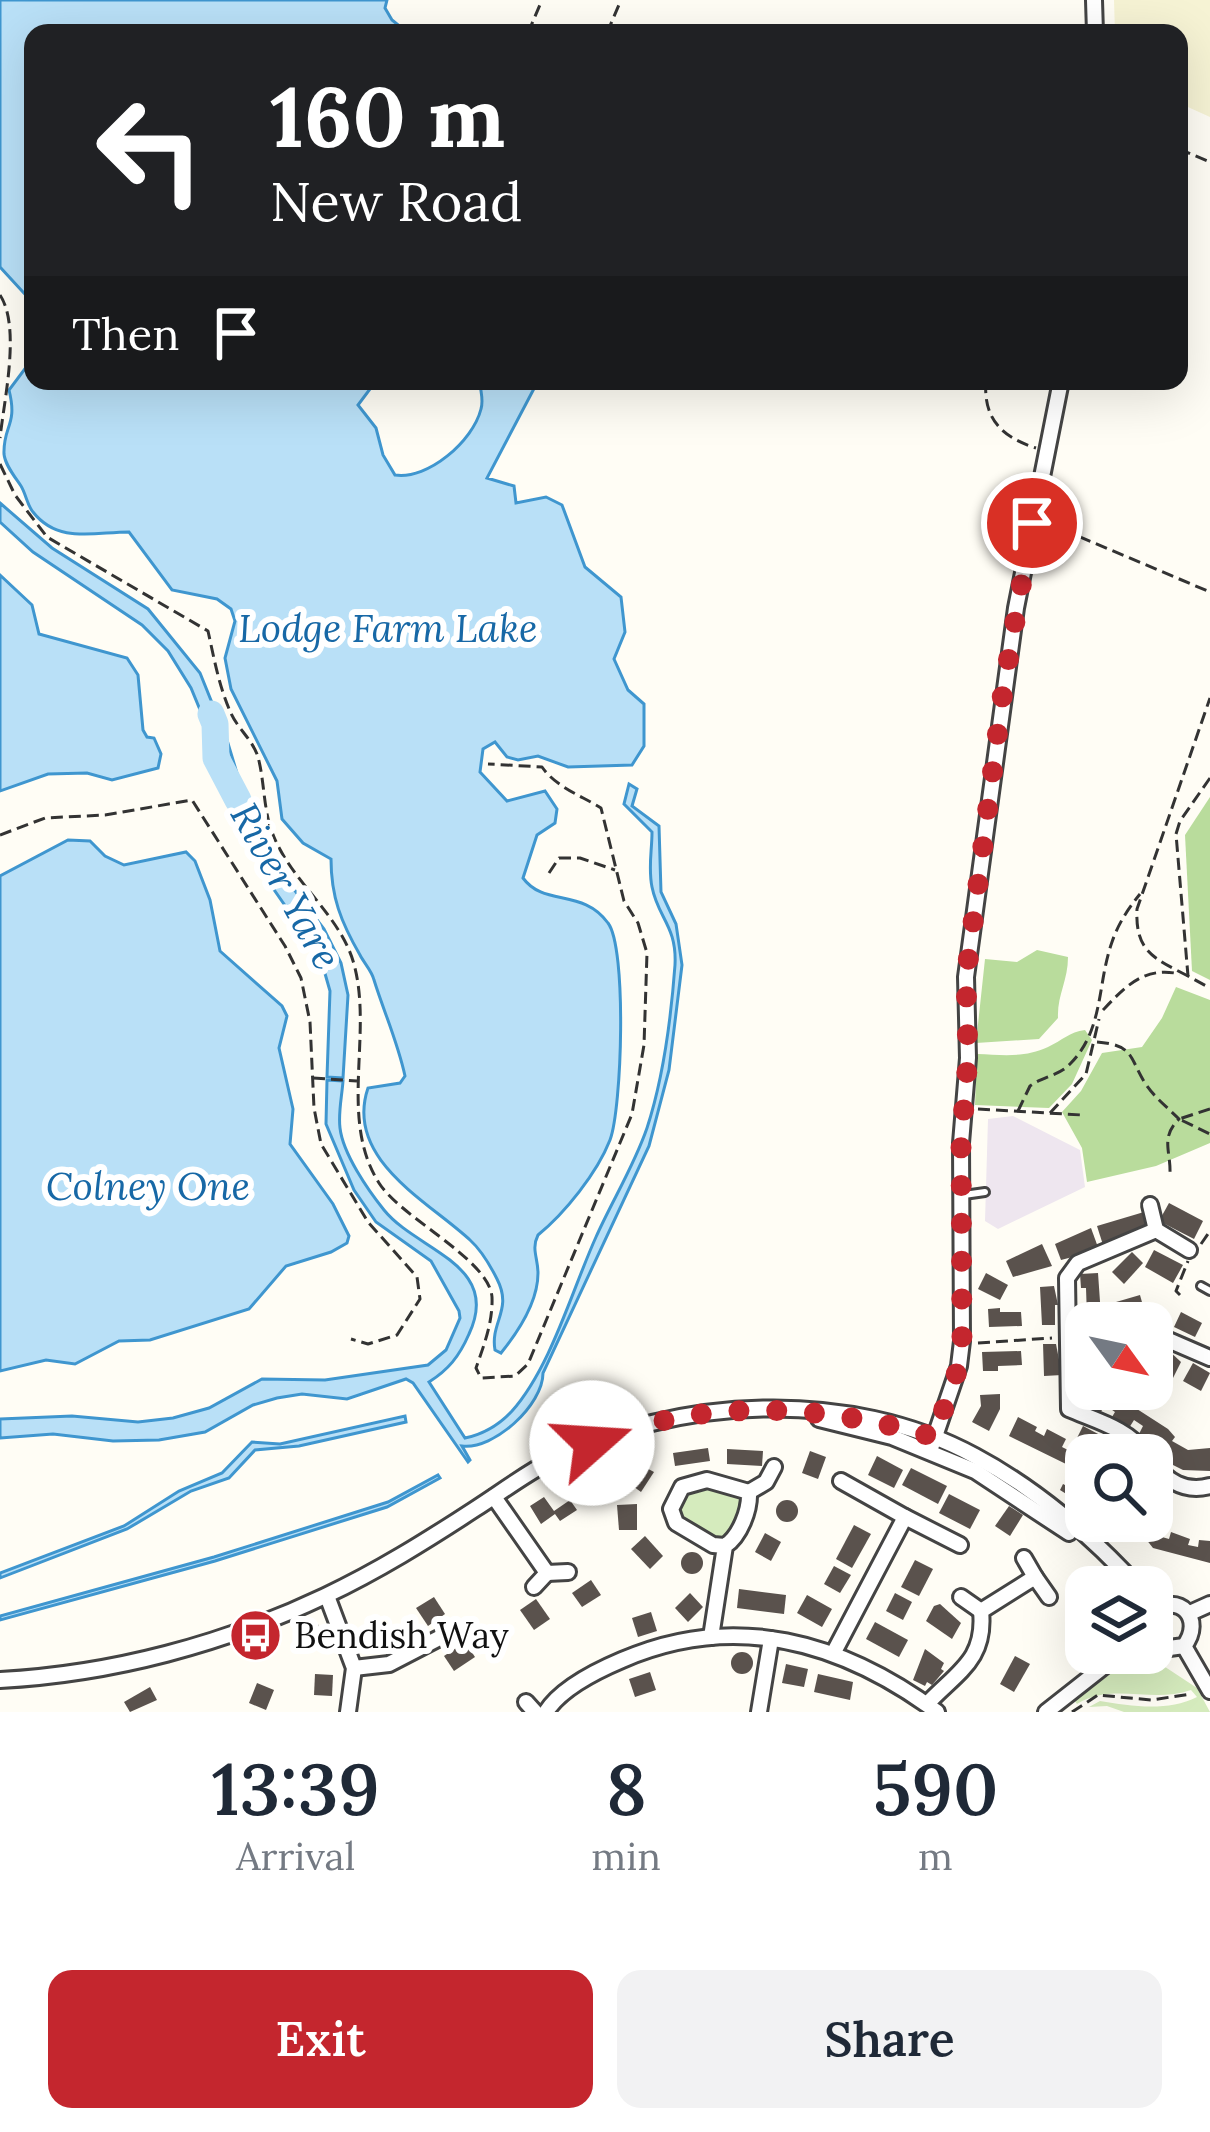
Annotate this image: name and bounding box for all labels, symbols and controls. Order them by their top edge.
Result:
text: 160 m [270,62,505,170]
icon: left [72,72,228,228]
text: New Road [270,167,522,236]
icon: arrive [203,300,269,366]
text: Then [72,305,179,362]
pin [981,472,1083,574]
icon: arrive [999,490,1065,556]
water label: Lodge Farm Lake [238,603,538,653]
water label: River Yare [220,794,352,978]
water label: Colney One [46,1161,250,1211]
north arrow [1065,1302,1173,1410]
map controls [1065,1302,1173,1674]
position arrow [529,1380,655,1506]
button: search [1065,1434,1173,1542]
button: layers [1065,1566,1173,1674]
bus stop icon: Bendish Way [227,1607,283,1663]
place label: Bendish Way [294,1612,509,1658]
text: 13:39 [212,1743,380,1835]
text: 8 [606,1743,647,1835]
text: 590 [872,1743,998,1835]
text: Arrival [236,1831,355,1881]
text: min [591,1831,661,1881]
text: m [918,1831,953,1881]
button: Exit [48,1970,593,2108]
button: Share [617,1970,1162,2108]

